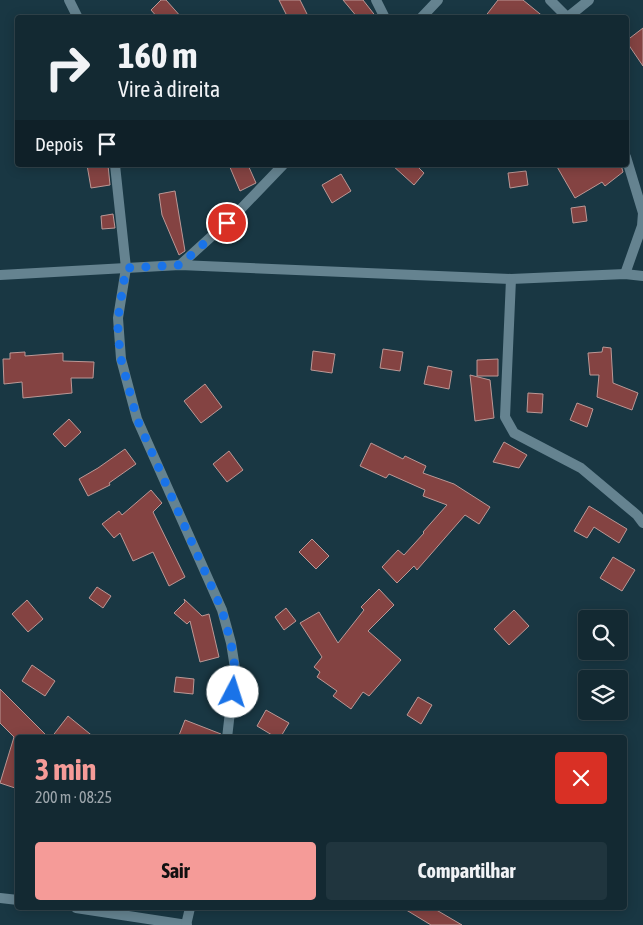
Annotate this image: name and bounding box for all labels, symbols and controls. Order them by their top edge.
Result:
icon: right [35,35,100,100]
text: 160 m [118,35,197,75]
text: Vire à direita [118,76,220,102]
icon: arrive [93,130,121,158]
text: Depois [35,133,83,155]
pin [206,202,248,244]
icon: arrive [213,209,241,237]
map controls [578,610,628,720]
button: search [578,610,628,660]
position arrow [206,665,258,717]
button: layers [578,670,628,720]
text: 3 min [35,752,96,786]
button: close [555,752,607,804]
text: 200 m · 08:25 [35,788,112,806]
button: Sair [35,842,316,900]
button: Compartilhar [326,842,607,900]

